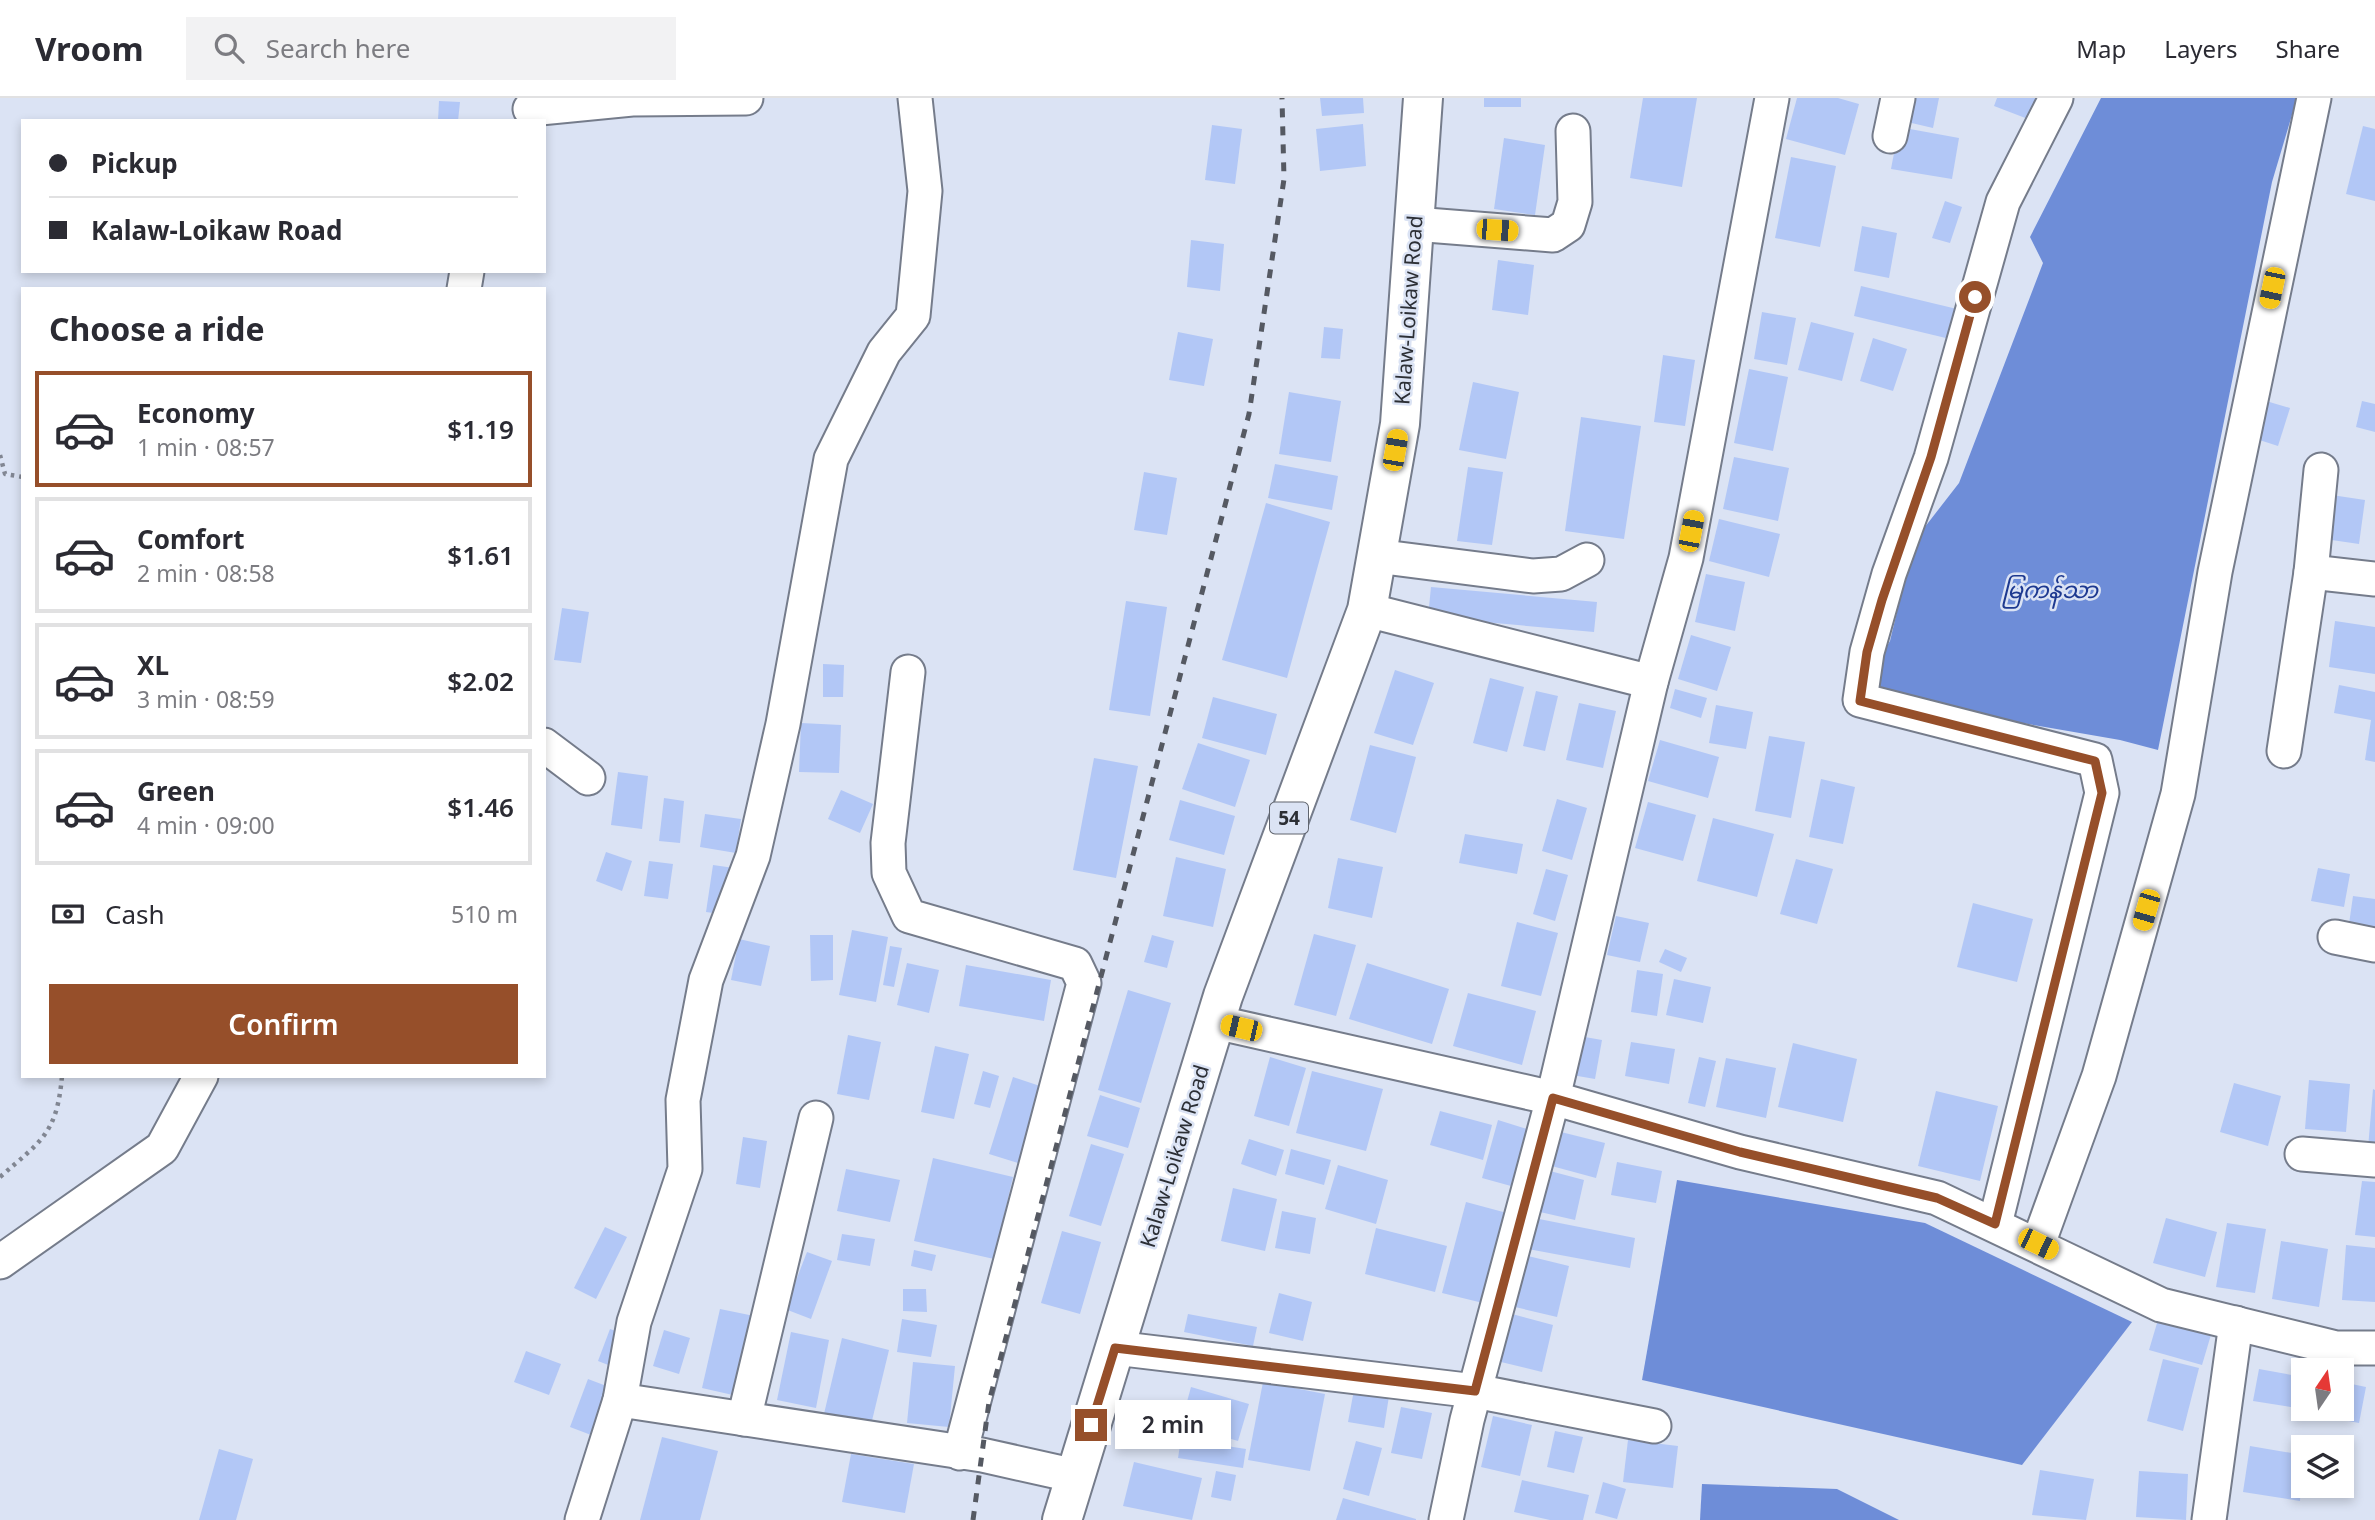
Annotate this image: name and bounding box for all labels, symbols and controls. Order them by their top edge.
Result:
search box [186,17,676,80]
text: Vroom [35,26,144,71]
icon: search [210,29,248,67]
text: Search here [266,30,410,66]
text: Map [2076,32,2126,65]
text: Layers [2164,32,2238,65]
text: Share [2276,32,2340,65]
text: Pickup [91,145,178,181]
text: Kalaw-Loikaw Road [91,212,342,248]
street label: Kalaw-Loikaw Road [1387,214,1429,406]
car [1476,218,1519,242]
car [2258,265,2287,311]
route start [1959,281,1991,313]
text: Choose a ride [49,307,265,350]
text: Economy [137,395,255,431]
icon: car [53,398,116,461]
text: $1.19 [447,411,514,447]
car [1382,427,1409,473]
text: 1 min · 08:57 [137,431,275,463]
car [1677,508,1706,554]
text: Comfort [137,521,245,557]
icon: car [53,524,116,587]
text: $1.61 [447,537,514,573]
text: 2 min · 08:58 [137,557,275,589]
water label: မြကန်သာ [2002,573,2100,609]
text: XL [137,647,169,683]
icon: car [53,650,116,713]
text: $2.02 [447,663,514,699]
text: 3 min · 08:59 [137,683,275,715]
text: Green [137,773,215,809]
icon: car [53,776,116,839]
text: $1.46 [447,789,514,825]
road number: 54 [1270,803,1308,834]
text: 4 min · 09:00 [137,809,275,841]
car [2131,887,2162,933]
icon: cash [49,895,87,933]
text: Cash [105,896,165,932]
text: 510 m [451,898,518,930]
button: Confirm [49,984,518,1064]
car [1219,1013,1264,1043]
street label: Kalaw-Loikaw Road [1133,1061,1215,1251]
car [2015,1225,2062,1263]
north arrow [2291,1358,2354,1421]
map controls [2291,1358,2354,1498]
callout: 2 min [1116,1400,1231,1450]
text: 2 min [1142,1408,1204,1440]
route end [1075,1409,1107,1441]
button: layers [2291,1435,2354,1498]

